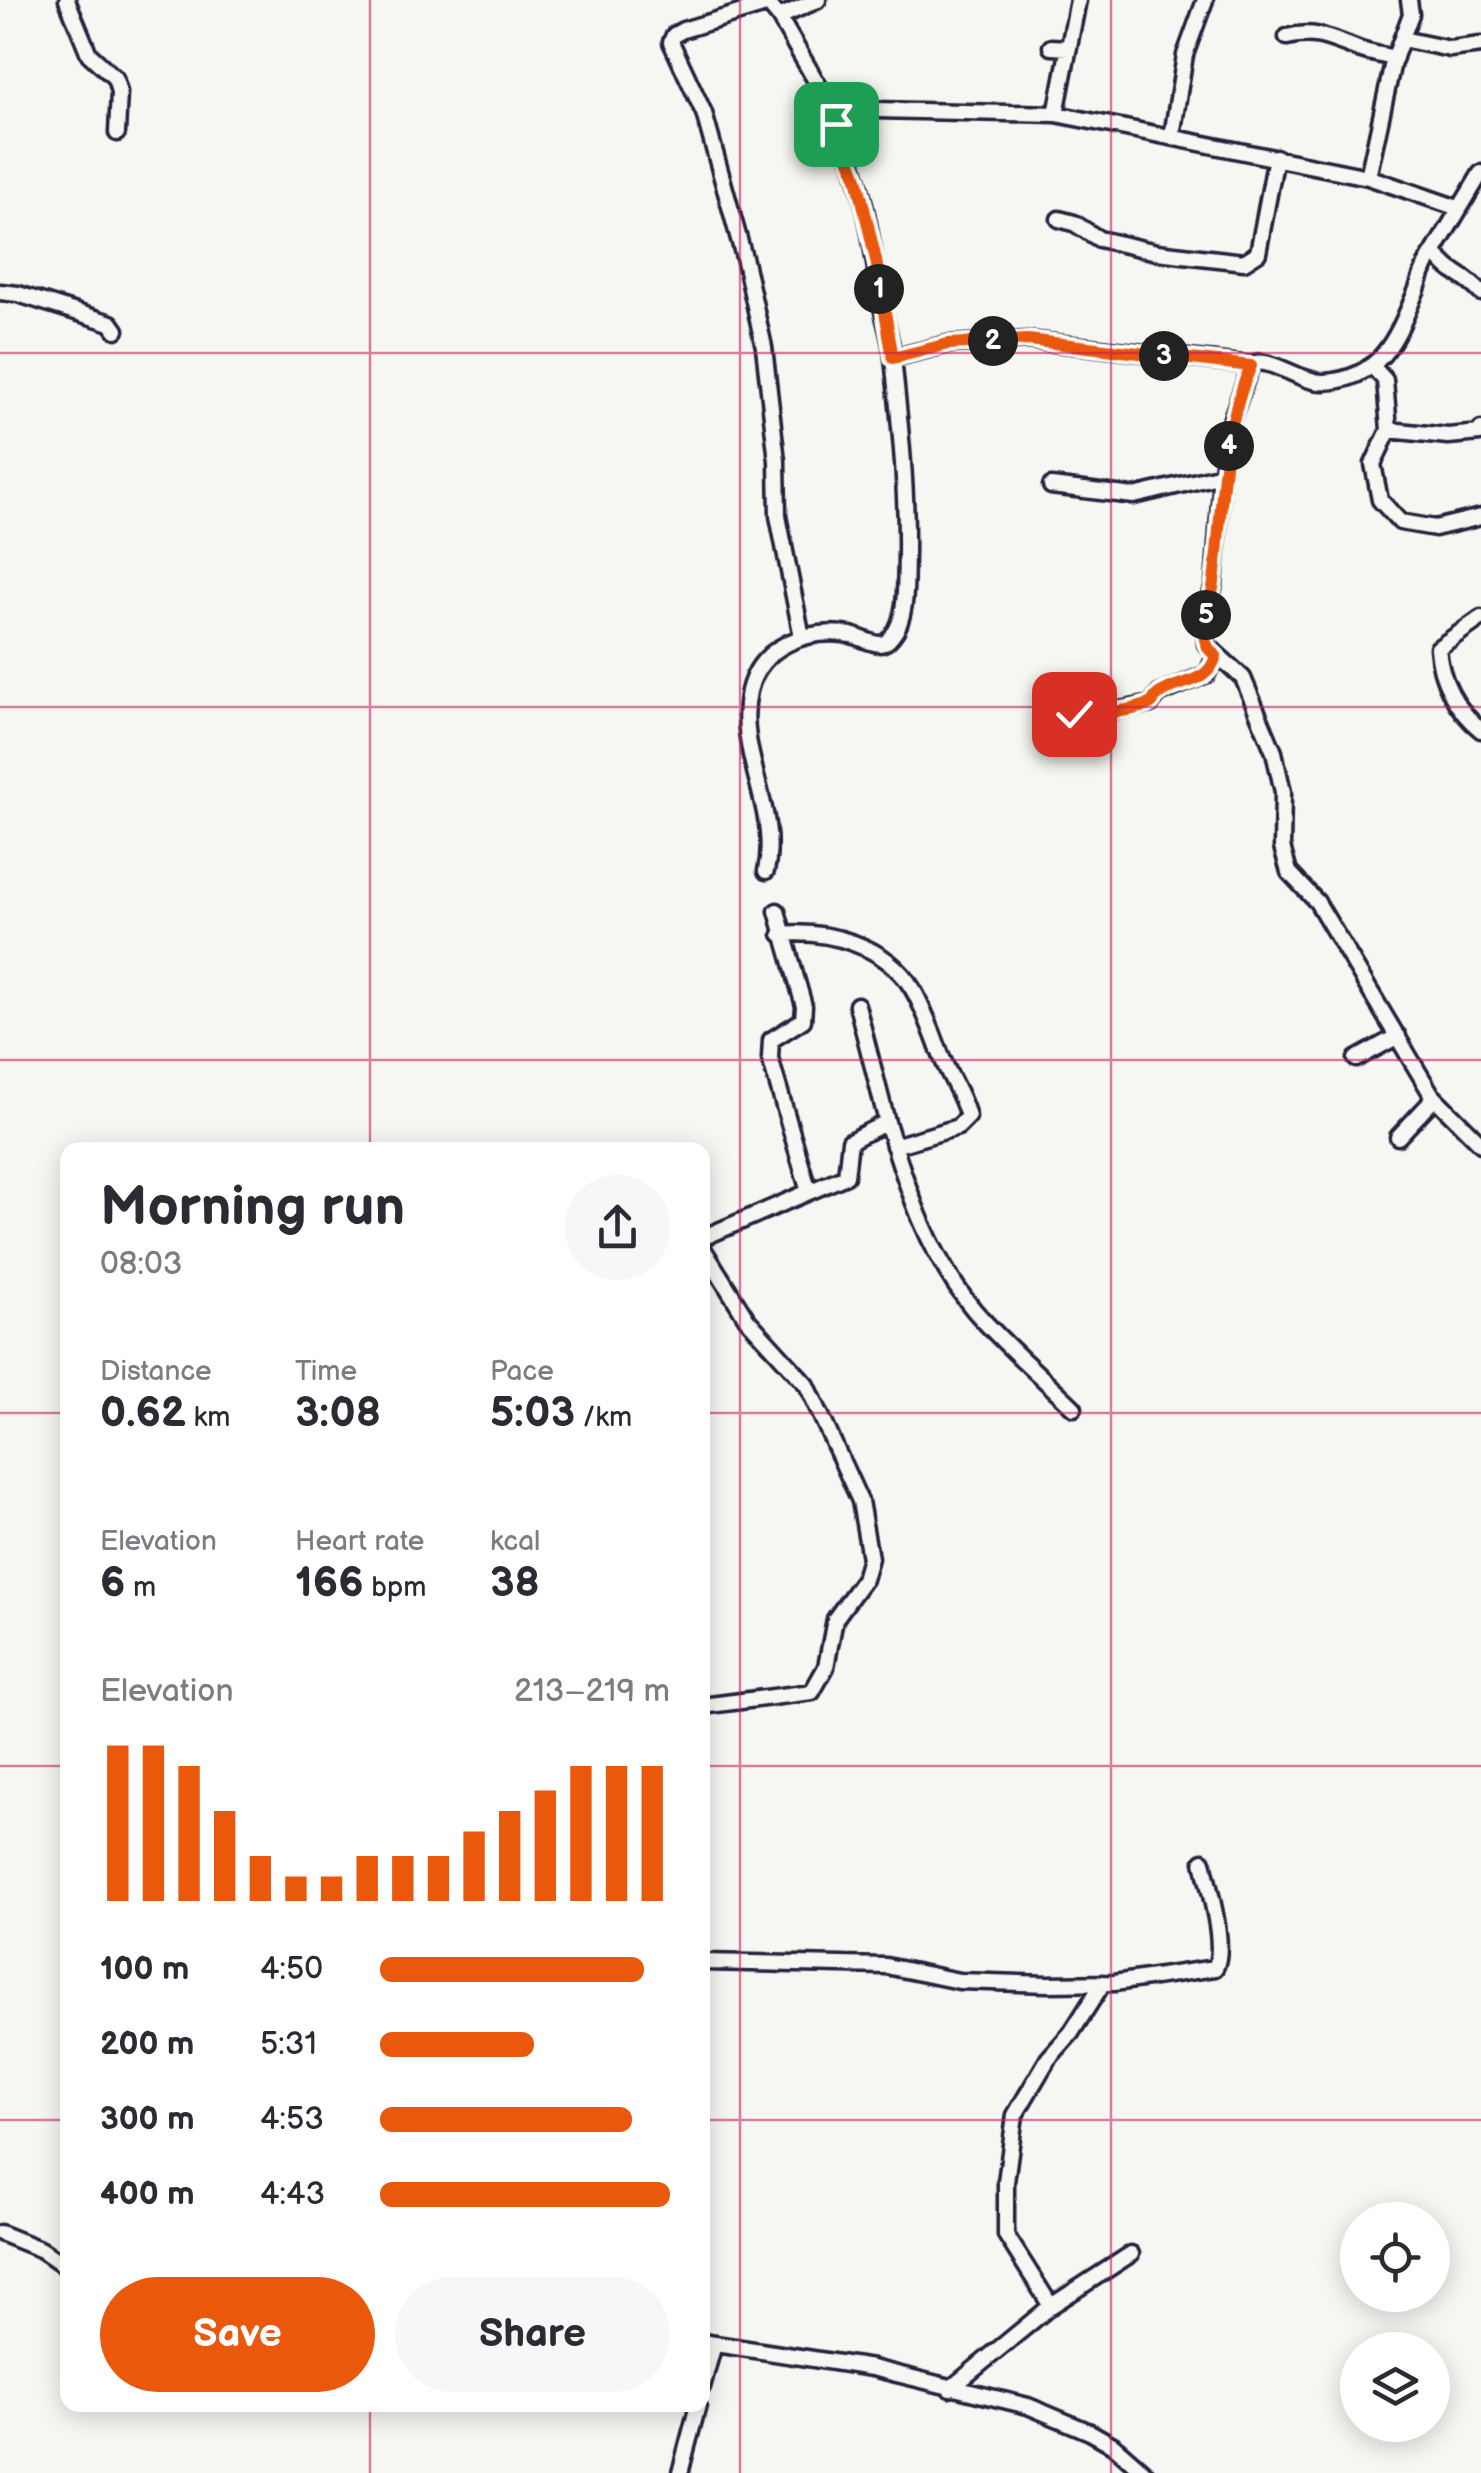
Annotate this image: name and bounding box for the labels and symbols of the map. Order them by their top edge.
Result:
pin [794,82,879,167]
pin: 1 [854,264,904,314]
pin: 2 [968,316,1018,366]
pin: 3 [1139,331,1189,381]
pin: 4 [1204,421,1254,471]
pin: 5 [1181,590,1231,640]
pin [1032,672,1117,757]

